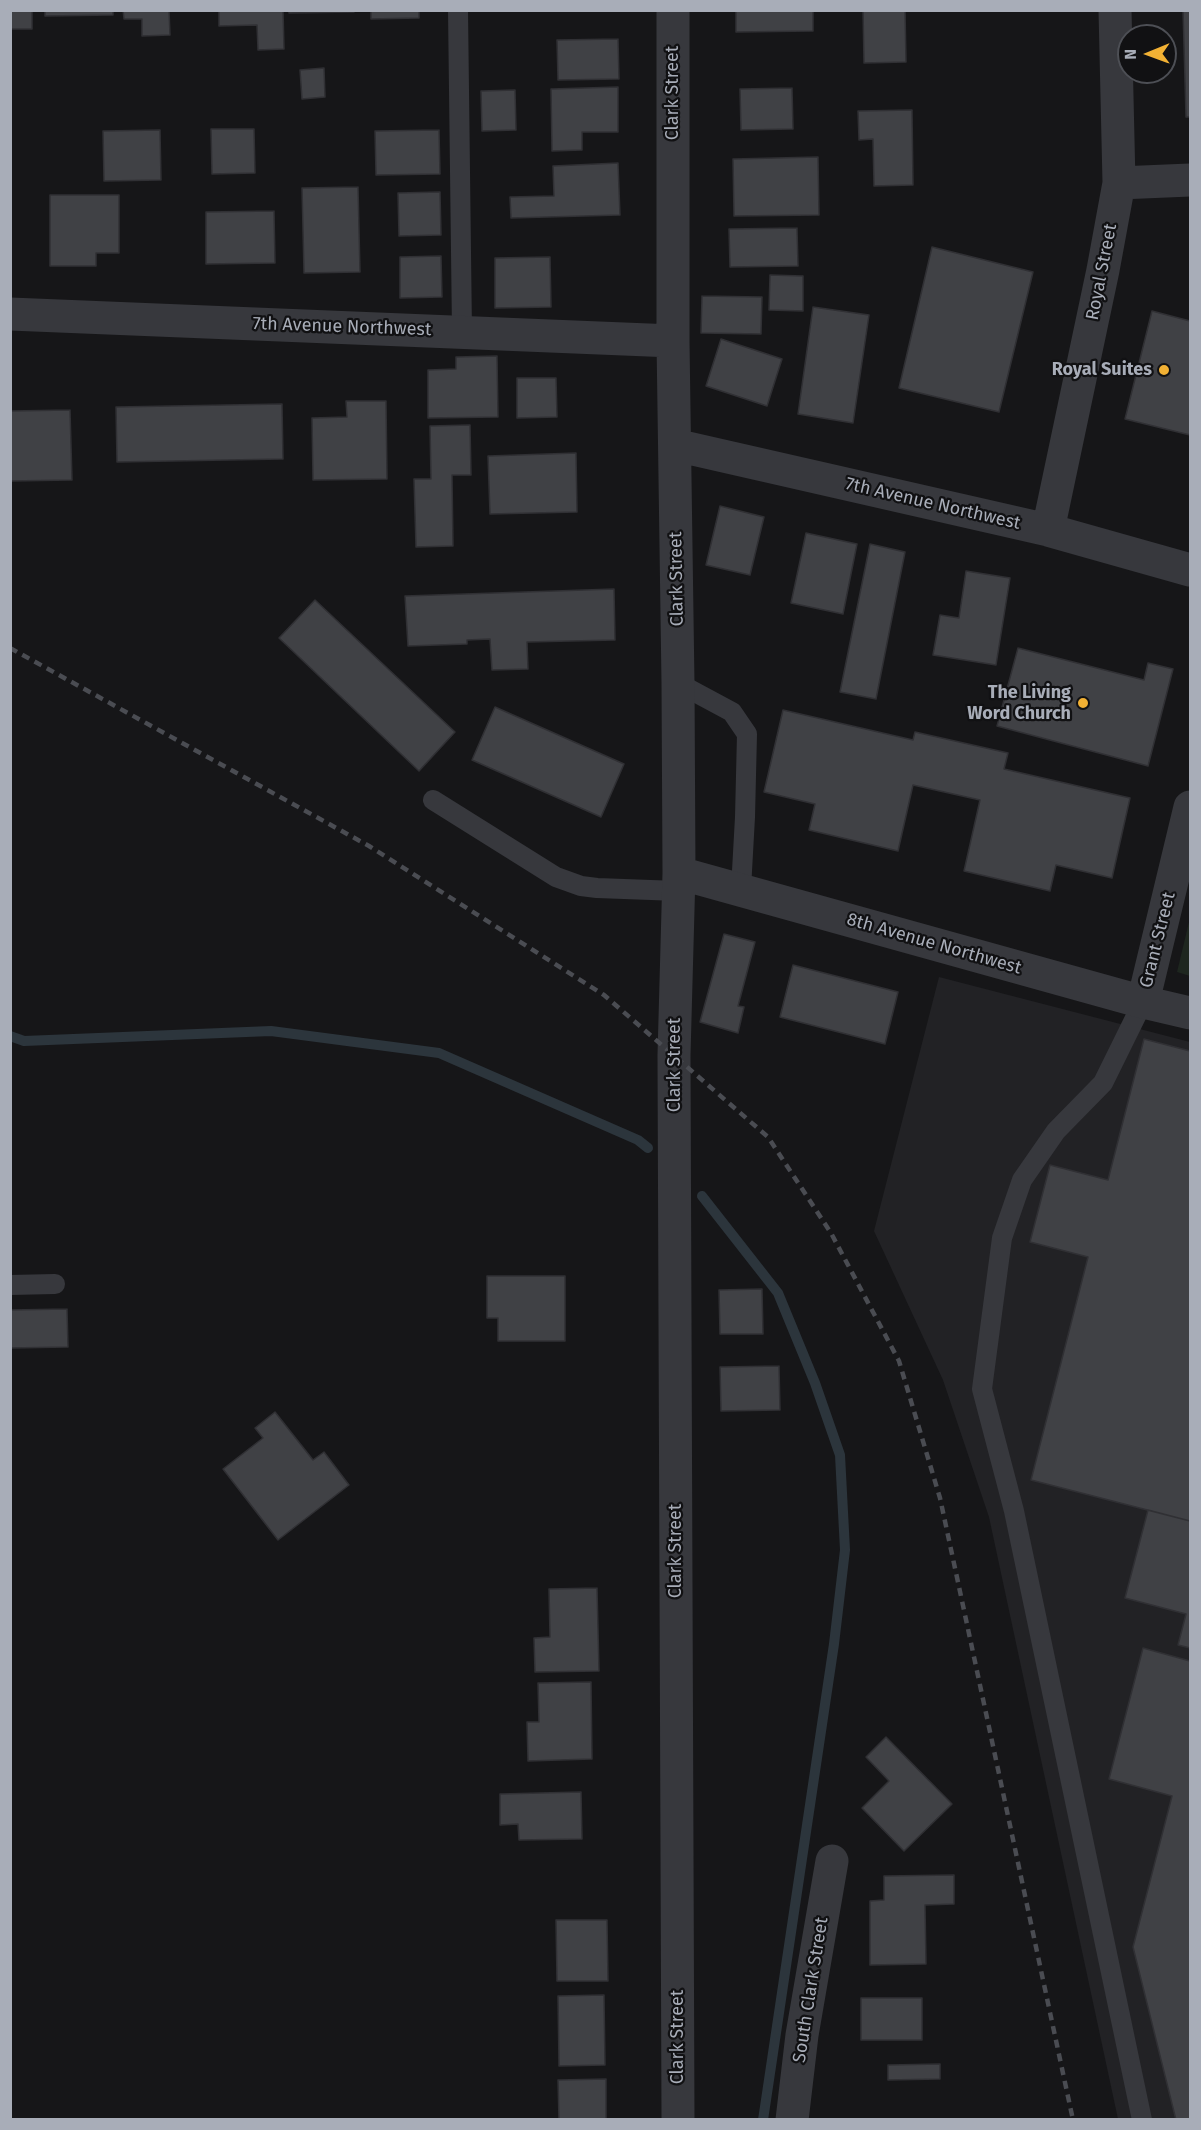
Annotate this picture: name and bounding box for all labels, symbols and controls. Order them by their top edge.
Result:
north arrow [1117,24,1177,84]
street label: Clark Street [662,46,684,140]
text: N [1121,49,1140,60]
street label: Royal Street [1082,222,1122,322]
street label: 7th Avenue Northwest [252,313,432,341]
place label: Royal Suites [1052,359,1152,381]
marker: Royal Suites [1157,363,1171,377]
street label: 7th Avenue Northwest [843,473,1023,535]
street label: Clark Street [665,531,689,627]
place label: The Living Word Church [967,682,1071,724]
marker: The Living Word Church [1076,696,1090,710]
street label: Grant Street [1136,890,1180,990]
street label: 8th Avenue Northwest [844,909,1024,979]
street label: Clark Street [664,1018,686,1112]
street label: Clark Street [665,1504,687,1598]
street label: South Clark Street [789,1916,833,2064]
street label: Clark Street [667,1990,689,2084]

